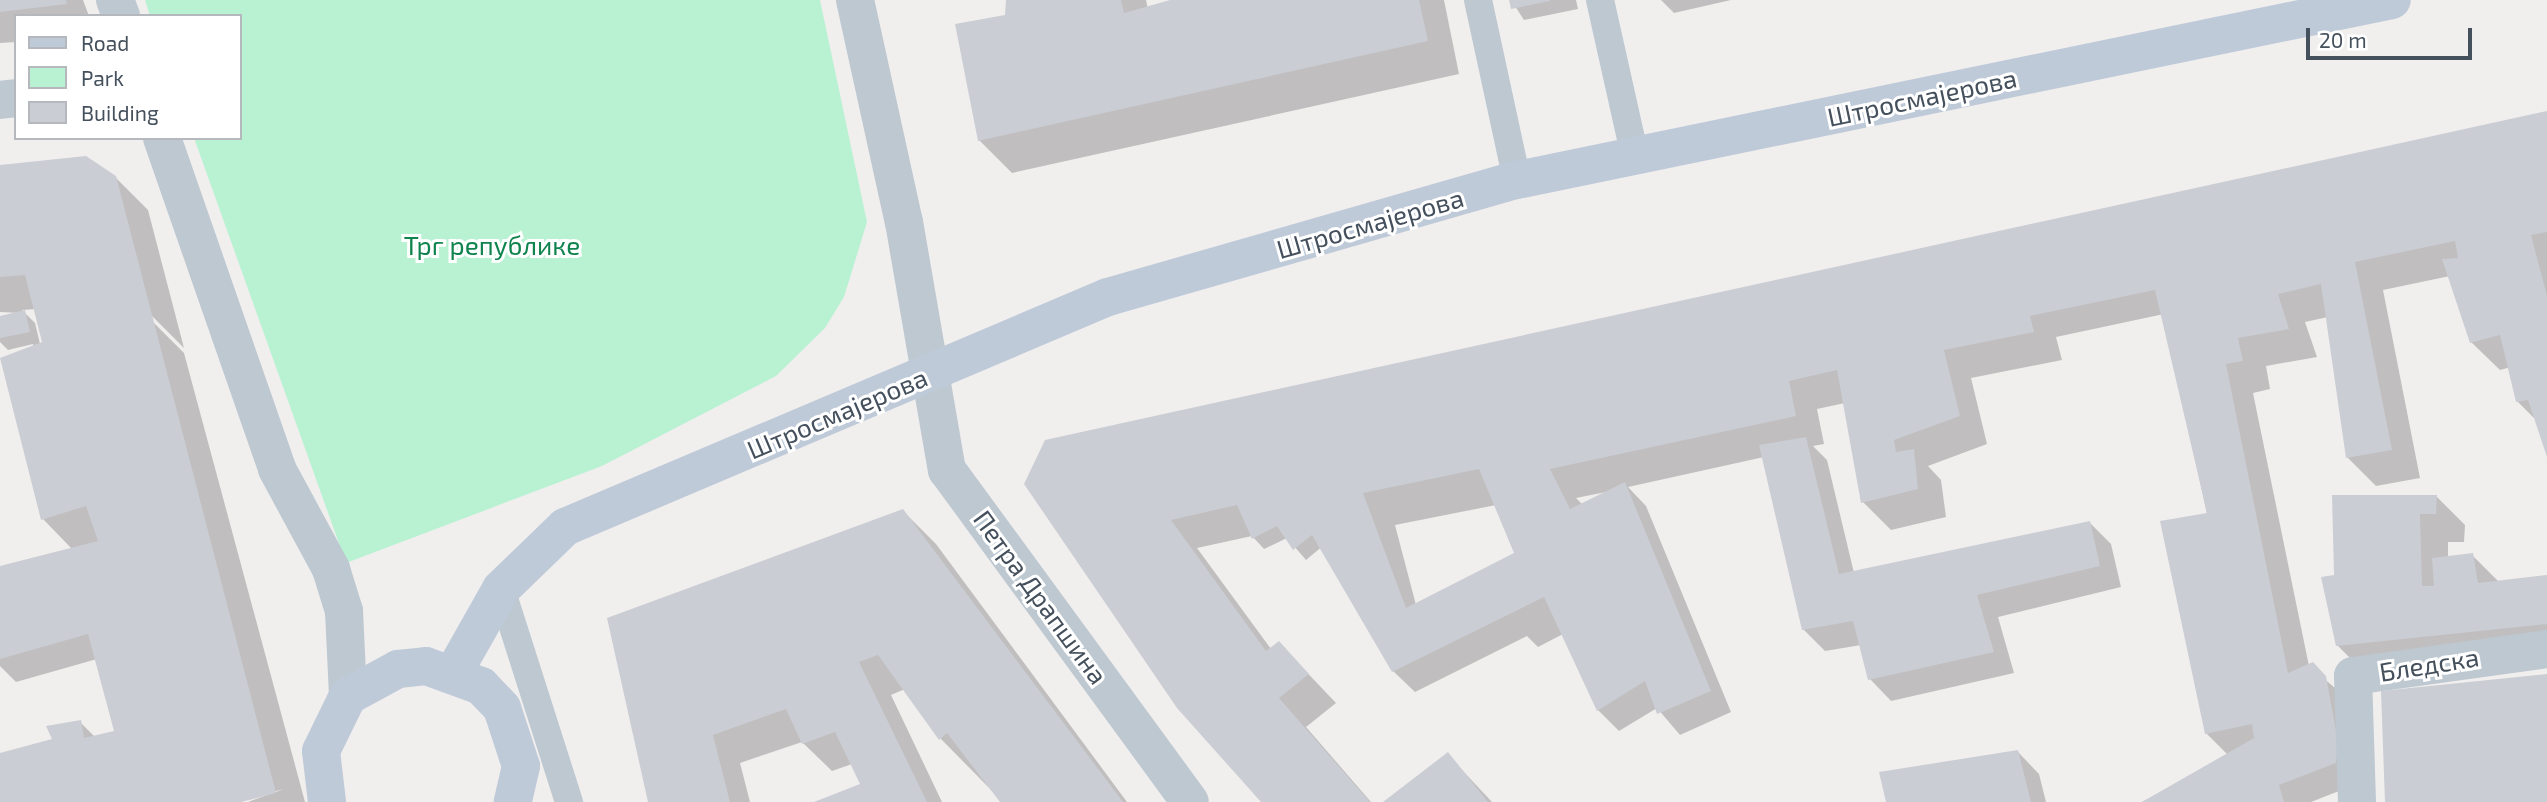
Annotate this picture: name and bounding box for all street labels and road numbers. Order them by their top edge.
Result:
street label: Штросмајерова [1824,62,2020,132]
street label: Штросмајерова [1273,181,1467,265]
street label: Штросмајерова [742,361,932,465]
street label: Петра Драпшина [968,504,1114,690]
street label: Бледска [2377,641,2481,687]

